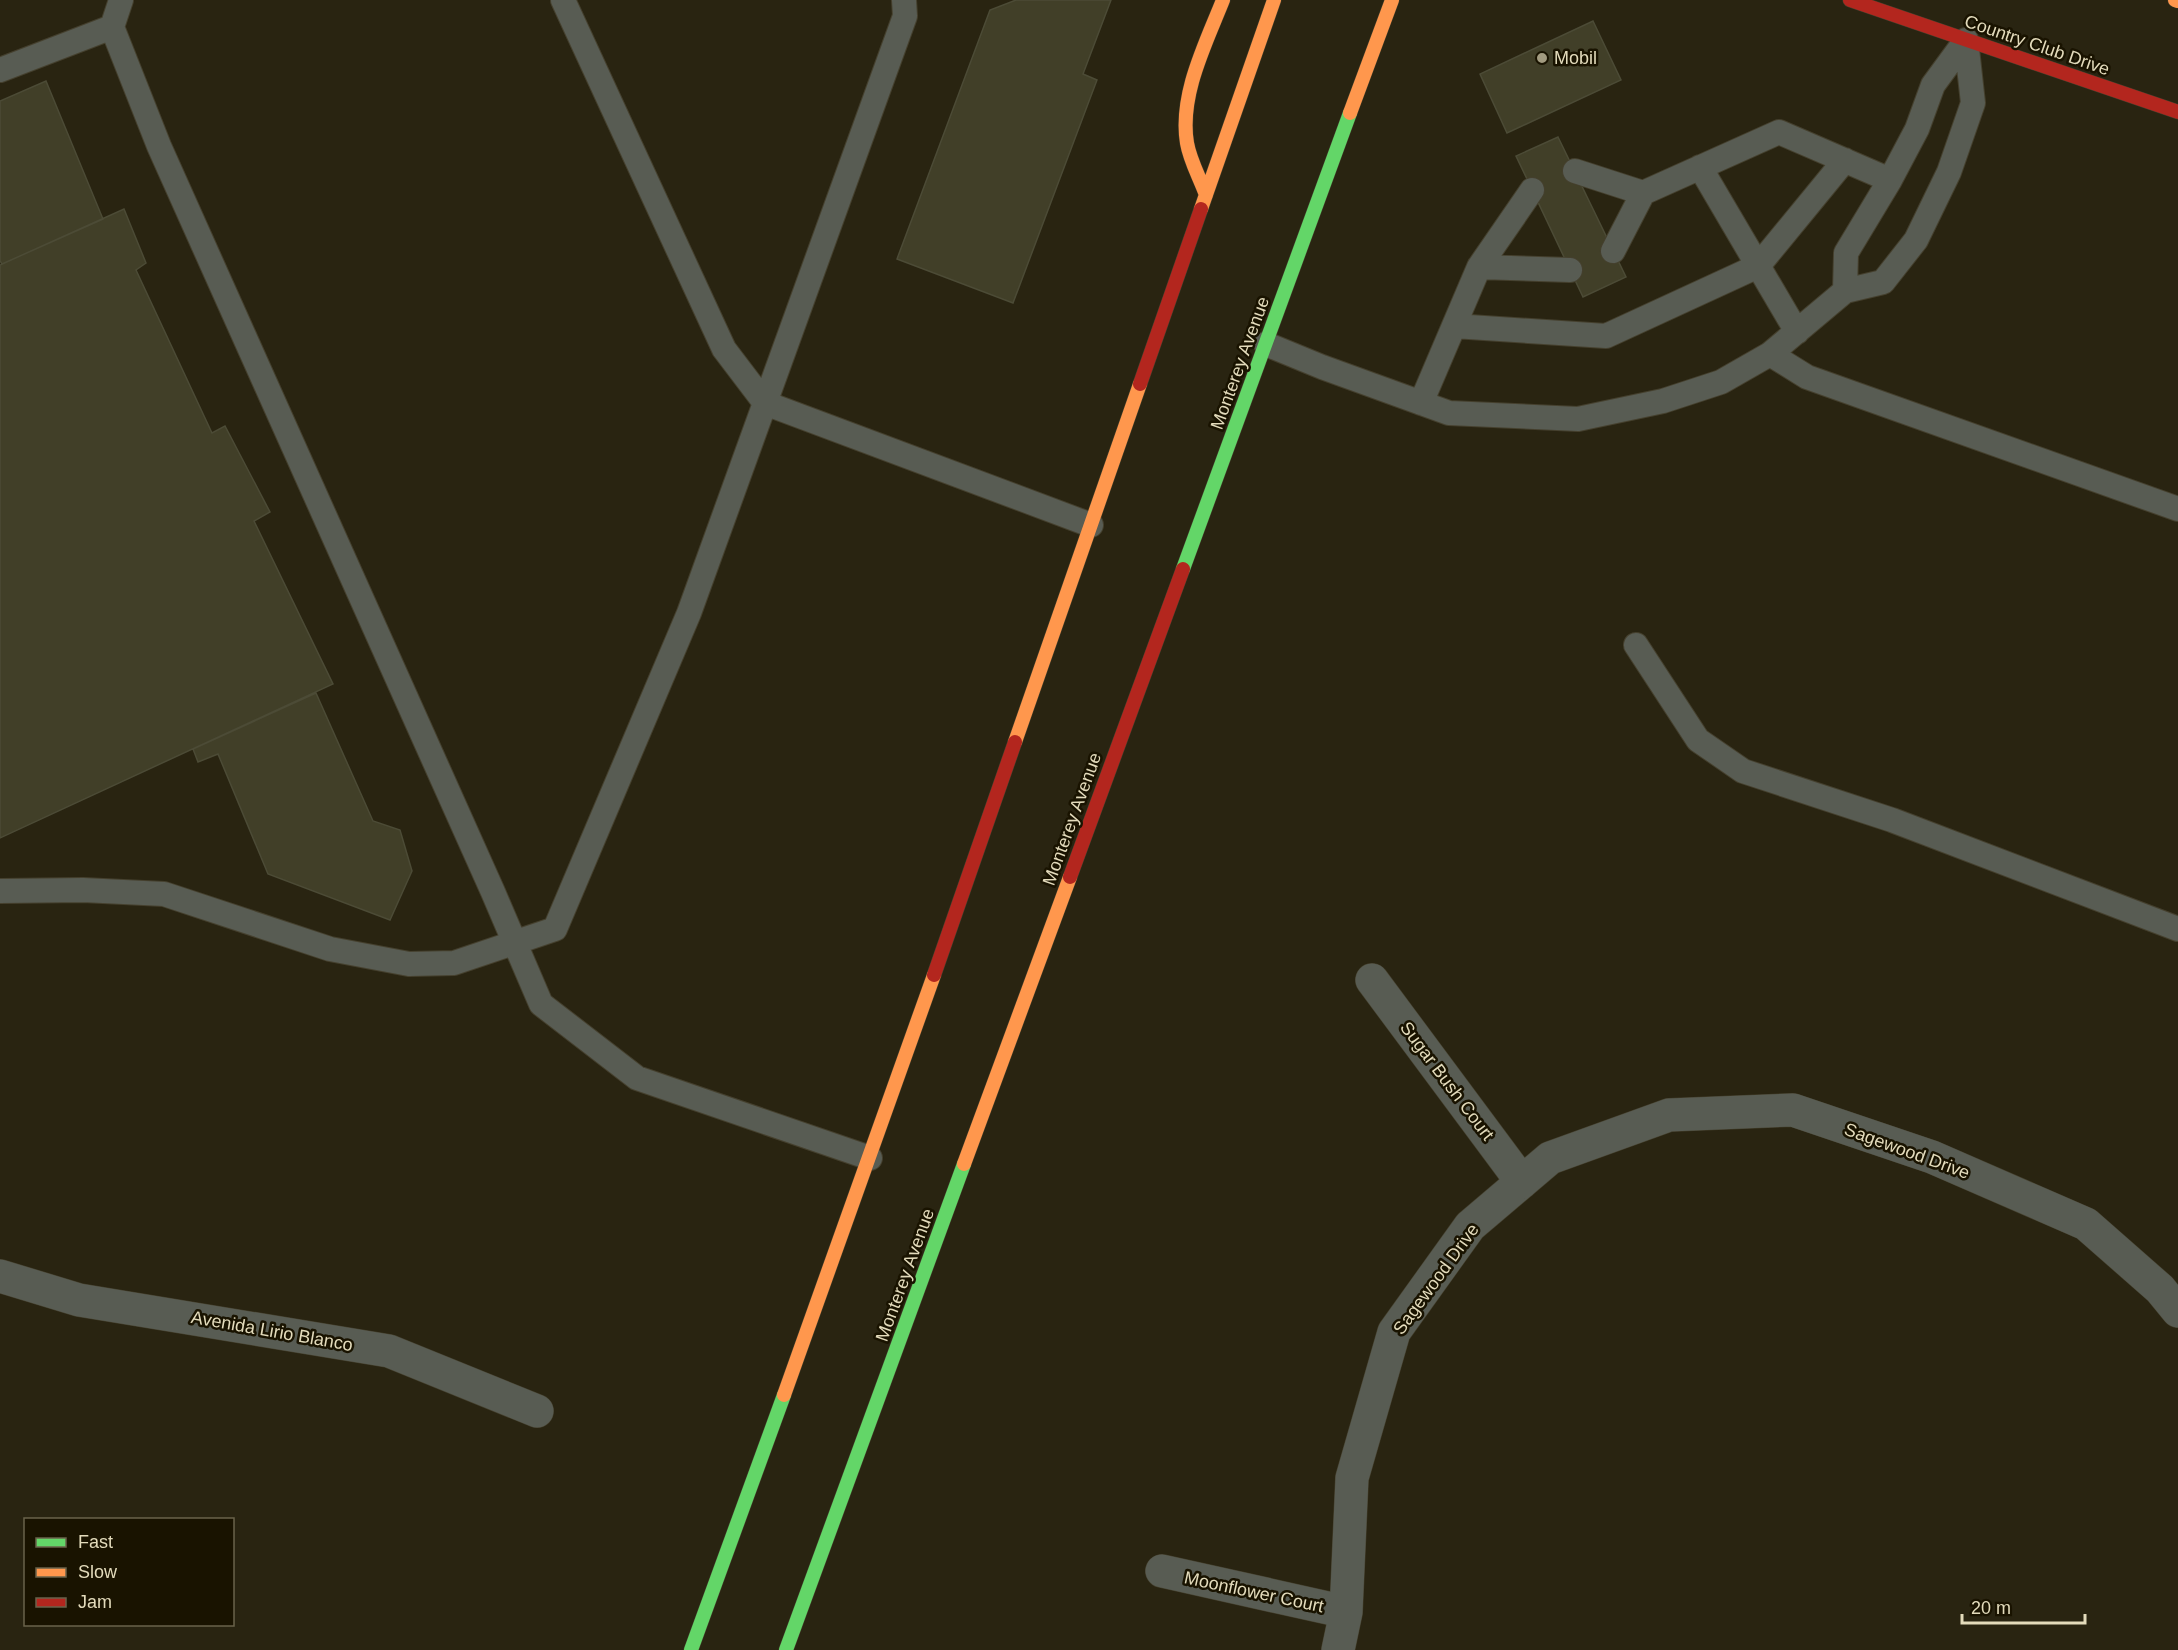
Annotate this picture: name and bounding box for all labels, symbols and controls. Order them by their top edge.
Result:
street label: Country Club Drive [1962,11,2112,79]
place label: Mobil [1554,48,1597,68]
marker: Mobil [1535,51,1549,65]
street label: Monterey Avenue [1207,294,1273,432]
street label: Monterey Avenue [1039,750,1105,888]
street label: Sugar Bush Court [1396,1018,1498,1144]
street label: Sagewood Drive [1842,1119,1972,1183]
street label: Monterey Avenue [872,1206,938,1344]
street label: Sagewood Drive [1389,1220,1483,1338]
street label: Avenida Lirio Blanco [190,1307,354,1355]
legend [24,1518,234,1626]
text: Fast [78,1532,113,1552]
text: Slow [78,1562,118,1582]
street label: Moonflower Court [1182,1567,1326,1617]
scale bar [1962,1587,2085,1625]
text: Jam [78,1592,112,1612]
text: 20 m [1971,1598,2011,1618]

